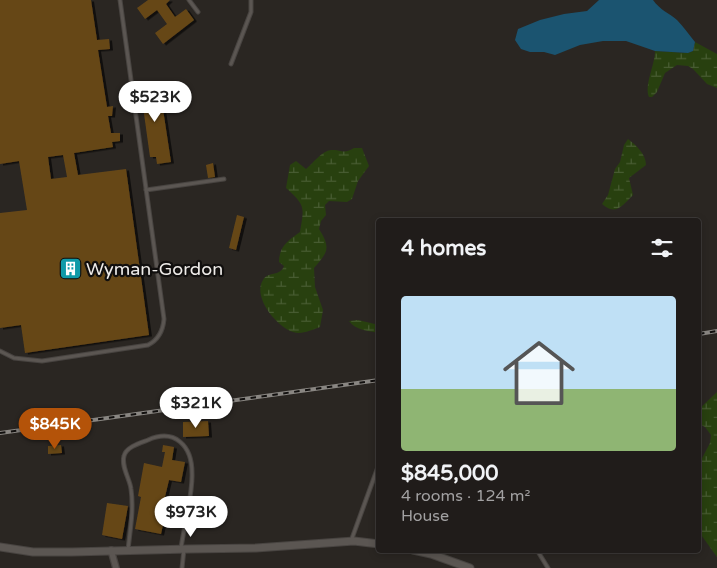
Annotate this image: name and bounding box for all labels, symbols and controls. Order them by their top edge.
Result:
pin: $523K [120,80,190,123]
text: $523K [130,87,180,107]
icon: filters [648,234,676,262]
text: 4 homes [401,236,486,261]
building icon: Wyman-Gordon [58,257,82,281]
place label: Wyman-Gordon [86,258,223,280]
icon: home [494,328,584,418]
pin: $321K [161,386,231,429]
text: $321K [171,393,221,413]
pin: $845K [20,408,90,450]
text: $845K [30,414,80,434]
text: $845,000 [401,461,498,486]
text: 4 rooms · 124 m² [401,486,530,506]
pin: $973K [156,496,226,538]
text: $973K [166,502,216,522]
text: House [401,506,449,526]

